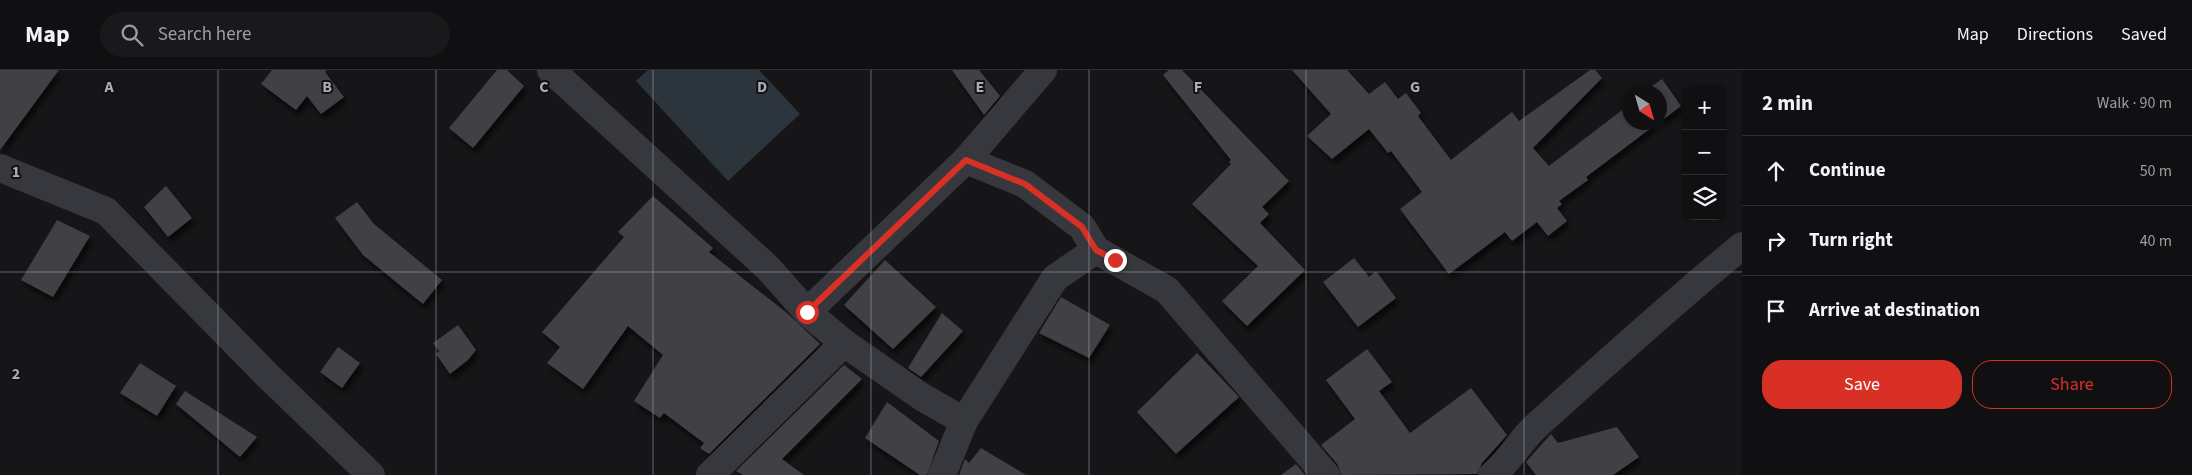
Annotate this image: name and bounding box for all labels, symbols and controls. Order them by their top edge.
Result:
search box [100,12,450,57]
text: Map [25,17,70,52]
icon: search [118,21,146,49]
text: Search here [158,21,251,48]
text: Map [1957,22,1989,47]
text: Directions [2017,22,2093,47]
text: Saved [2121,22,2167,47]
text: A [103,76,114,98]
text: B [322,76,332,98]
text: C [539,76,549,98]
text: D [757,76,767,98]
text: E [976,76,984,98]
text: F [1194,76,1202,98]
text: G [1410,76,1420,98]
north arrow [1622,85,1667,130]
map controls [1682,85,1727,220]
button: + [1682,85,1727,130]
text: 2 min [1762,88,1813,118]
text: Walk · 90 m [2097,92,2172,114]
button: − [1682,130,1727,175]
icon: ahead [1762,157,1790,185]
text: Continue [1809,157,1886,184]
text: 50 m [2140,160,2172,182]
text: 1 [12,161,20,183]
button: layers [1682,175,1727,220]
icon: right [1762,227,1790,255]
text: Turn right [1809,227,1893,254]
text: 40 m [2140,230,2172,252]
route end [1104,249,1127,272]
icon: arrive [1762,297,1790,325]
text: Arrive at destination [1809,297,1980,324]
route start [796,301,819,324]
button: Save [1762,360,1962,409]
button: Share [1972,360,2172,409]
text: 2 [12,363,20,385]

